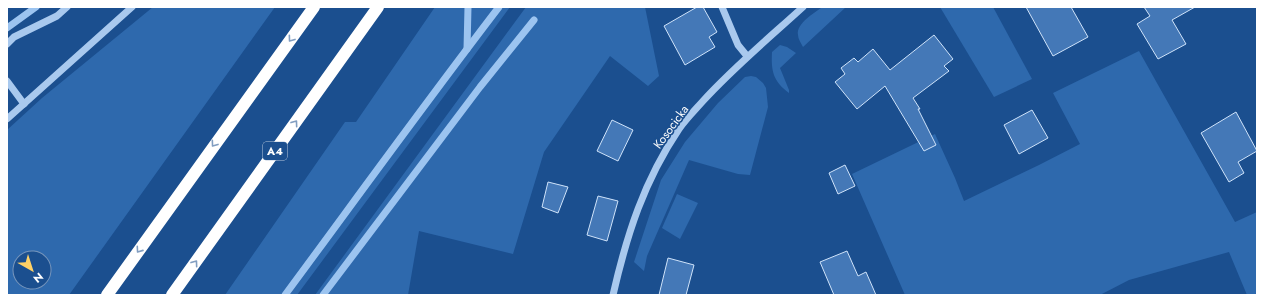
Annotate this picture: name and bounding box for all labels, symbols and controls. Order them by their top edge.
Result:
one-way arrow [289,34,296,41]
street label: Kosocicka [649,101,693,153]
one-way arrow [290,121,297,128]
one-way arrow [212,139,219,146]
road number: A4 [263,142,287,160]
one-way arrow [137,245,144,252]
north arrow [12,250,52,290]
one-way arrow [190,261,197,268]
text: N [30,269,47,287]

